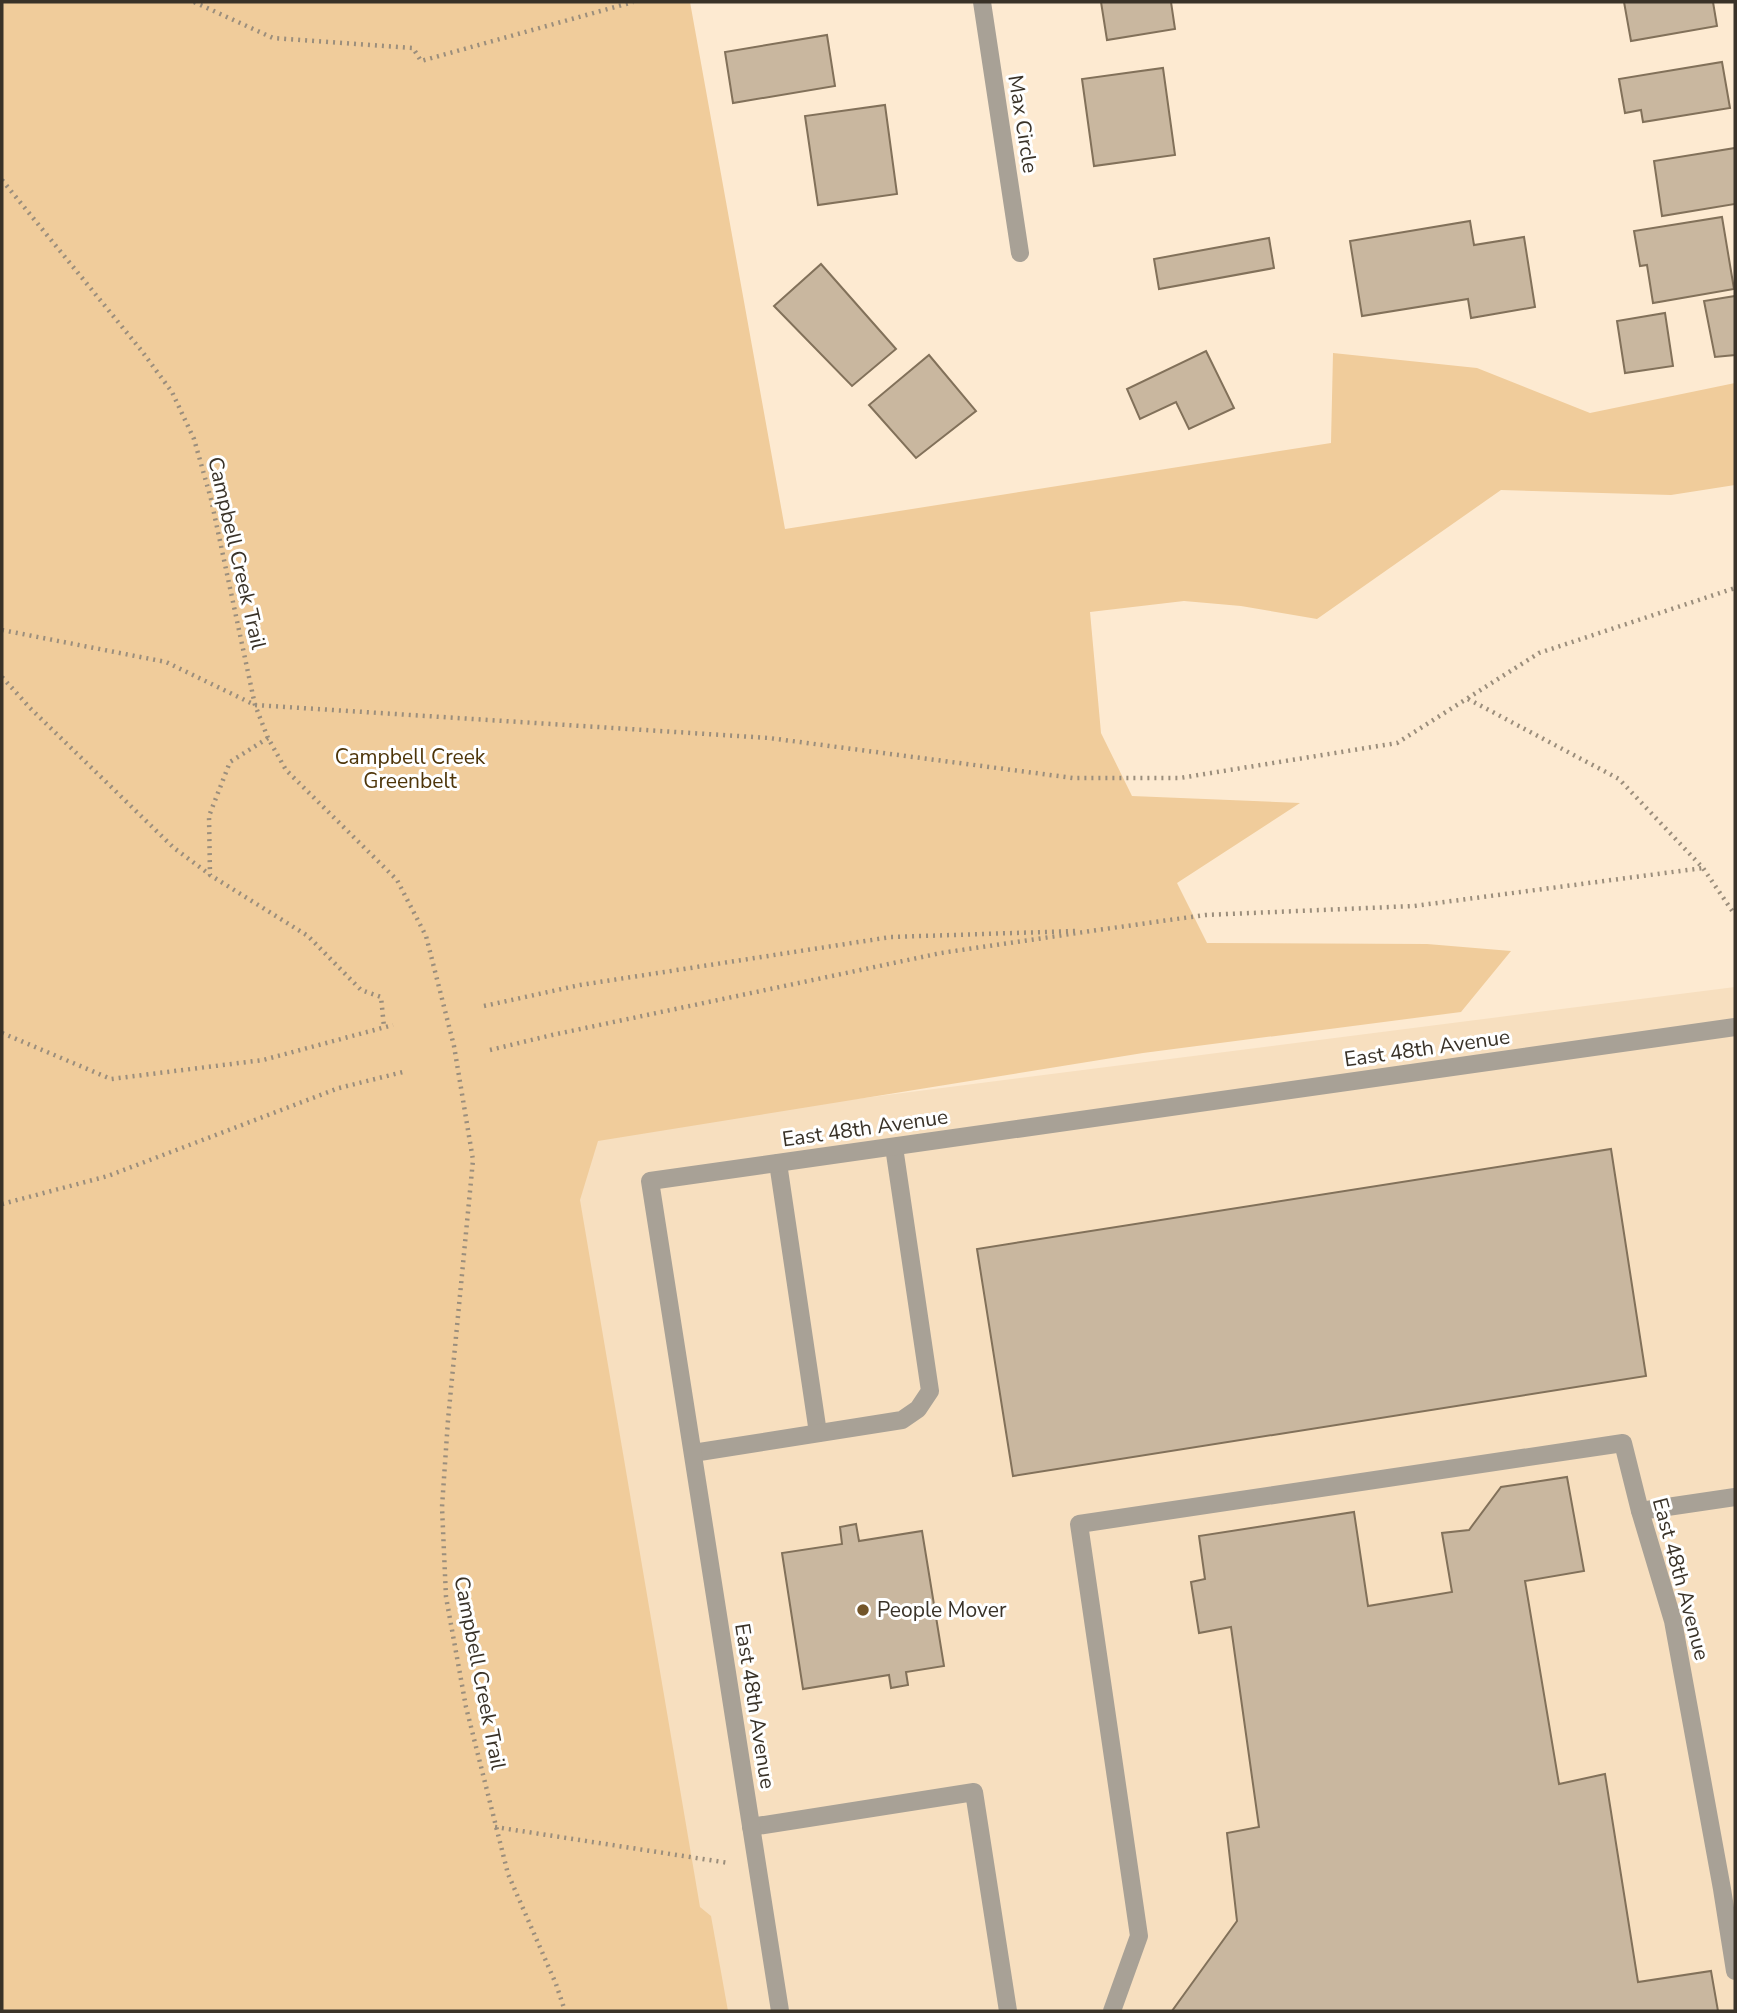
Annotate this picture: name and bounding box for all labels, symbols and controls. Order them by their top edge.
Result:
street label: Max Circle [1001,73,1045,175]
street label: Campbell Creek Trail [201,454,273,653]
park label: Campbell Creek Greenbelt [335,743,486,795]
street label: East 48th Avenue [1342,1022,1512,1074]
street label: East 48th Avenue [780,1102,950,1154]
street label: East 48th Avenue [1646,1495,1716,1663]
street label: Campbell Creek Trail [447,1574,513,1773]
place label: People Mover [877,1596,1007,1624]
marker: People Mover [855,1602,871,1618]
street label: East 48th Avenue [728,1621,782,1791]

